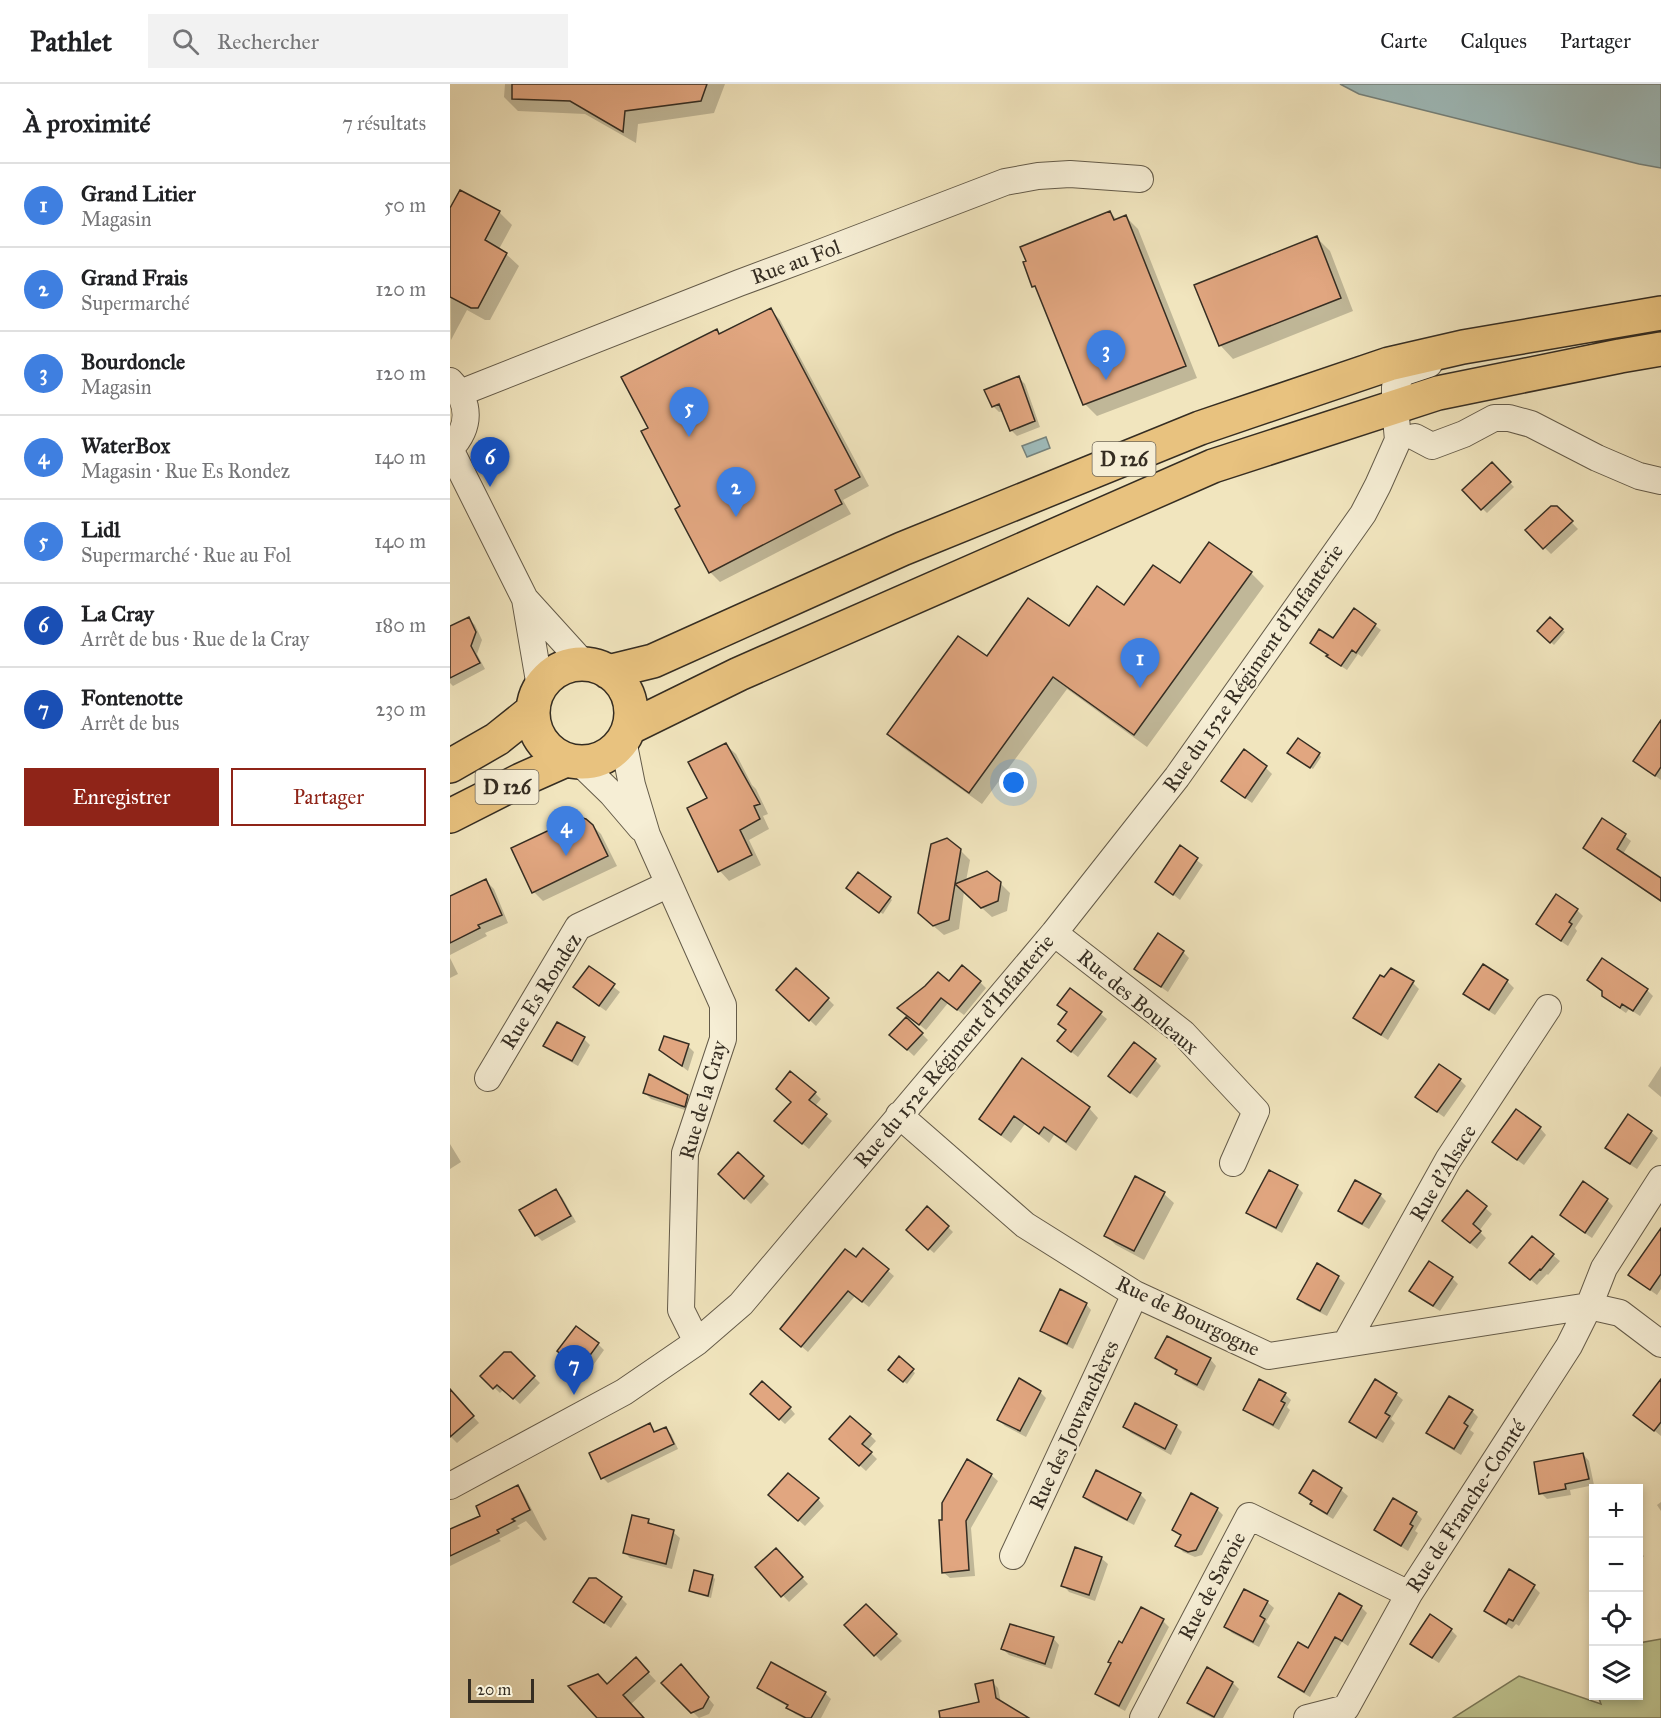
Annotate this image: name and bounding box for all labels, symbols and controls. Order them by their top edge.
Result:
search box [148,14,568,68]
text: Pathlet [30,24,112,59]
icon: search [169,25,202,58]
text: Rechercher [217,28,319,55]
text: Carte [1380,28,1427,54]
text: Calques [1460,28,1527,54]
text: Partager [1560,28,1631,54]
text: À proximité [24,107,150,139]
text: 7 résultats [342,111,426,135]
text: Grand Litier [81,180,196,207]
text: 1 [40,193,47,217]
text: 50 m [384,193,426,217]
text: Magasin [81,207,151,231]
street label: Rue au Fol [748,234,845,290]
text: Grand Frais [81,264,188,291]
text: 2 [39,277,48,301]
text: 120 m [375,277,426,301]
text: Supermarché [81,291,190,315]
pin: 3 [1086,330,1126,380]
text: Bourdoncle [81,348,185,375]
text: 3 [40,361,48,385]
text: 120 m [375,361,426,385]
text: Magasin [81,375,151,399]
pin: 5 [670,388,708,437]
text: WaterBox [81,432,170,459]
pin: 6 [470,438,510,487]
road number: D 126 [1092,442,1156,476]
text: 4 [38,445,49,469]
text: 140 m [374,445,426,469]
text: Magasin · Rue Es Rondez [81,459,290,483]
pin: 2 [716,468,756,517]
text: Lidl [81,516,120,543]
text: 5 [39,529,48,553]
text: 140 m [374,529,426,553]
street label: Rue du 152e Régiment d'Infanterie [1157,539,1349,797]
text: Supermarché · Rue au Fol [81,543,291,567]
text: La Cray [81,600,154,627]
text: 6 [38,613,49,637]
text: 180 m [375,613,426,637]
text: Arrêt de bus · Rue de la Cray [81,627,309,651]
pin: 1 [1120,638,1160,688]
text: Fontenotte [81,684,183,711]
text: 7 [38,697,49,721]
text: 230 m [375,697,426,721]
text: Arrêt de bus [81,711,179,735]
button: Enregistrer [24,768,219,826]
button: Partager [231,768,426,826]
your location [999,768,1028,797]
road number: D 126 [476,770,538,804]
pin: 4 [546,806,586,856]
street label: Rue Es Rondez [495,928,587,1054]
street label: Rue du 152e Régiment d'Infanterie [849,929,1060,1173]
street label: Rue des Bouleaux [1072,944,1204,1061]
street label: Rue de la Cray [674,1036,733,1162]
street label: Rue d'Alsace [1404,1120,1482,1226]
street label: Rue de Bourgogne [1112,1270,1264,1362]
street label: Rue des Jouvanchères [1023,1336,1125,1514]
pin: 7 [554,1346,594,1395]
street label: Rue de Franche-Comté [1400,1415,1532,1597]
map controls [1589,1484,1643,1700]
button: + [1589,1484,1643,1538]
street label: Rue de Savoie [1173,1527,1251,1645]
button: − [1589,1538,1643,1592]
button: locate [1589,1592,1643,1646]
button: layers [1589,1646,1643,1700]
scale bar [468,1676,534,1704]
text: 20 m [477,1680,511,1699]

